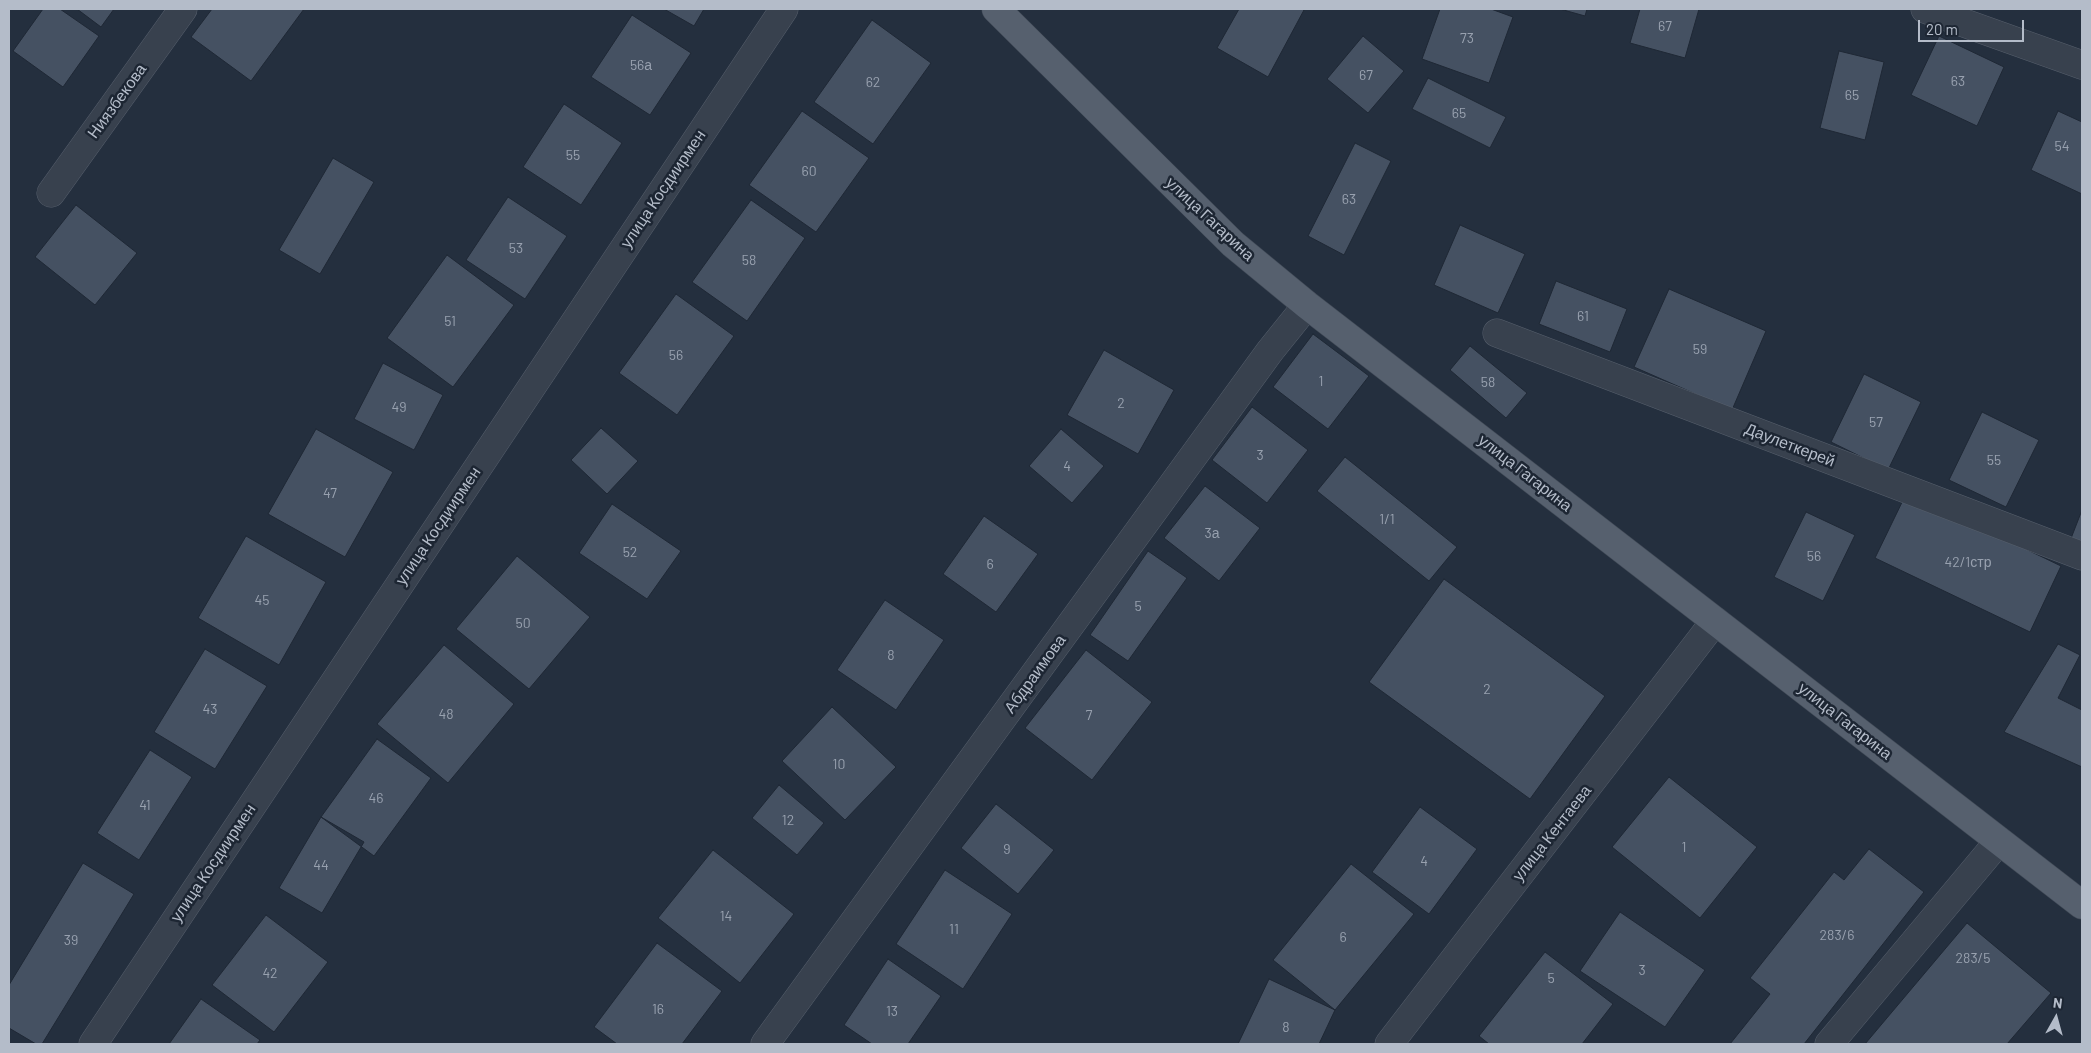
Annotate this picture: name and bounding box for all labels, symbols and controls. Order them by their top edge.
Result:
scale bar [1921,10,2027,42]
house number: 67 [1658,18,1672,34]
text: 20 m [1926,20,1958,38]
house number: 73 [1460,30,1474,46]
house number: 56а [630,57,652,73]
street label: Ниязбекова [84,60,150,142]
house number: 67 [1359,67,1373,83]
house number: 63 [1951,73,1965,89]
house number: 62 [866,74,880,90]
house number: 65 [1845,87,1859,103]
house number: 65 [1452,105,1466,121]
street label: улица Косдиирмен [616,126,710,252]
house number: 54 [2055,138,2069,154]
house number: 55 [566,147,580,163]
house number: 60 [801,163,817,179]
street label: улица Гагарина [1162,173,1258,265]
house number: 63 [1342,191,1356,207]
house number: 53 [509,240,523,256]
house number: 58 [742,252,756,268]
house number: 61 [1577,308,1589,324]
house number: 51 [444,313,456,329]
house number: 59 [1693,341,1707,357]
house number: 56 [669,347,683,363]
house number: 1 [1319,373,1323,389]
house number: 58 [1481,374,1495,390]
house number: 2 [1117,395,1125,411]
house number: 49 [391,399,407,415]
house number: 57 [1869,414,1883,430]
street label: Даулеткерей [1742,419,1838,471]
street label: улица Гагарина [1474,430,1576,516]
house number: 3 [1256,447,1264,463]
house number: 55 [1987,452,2001,468]
house number: 4 [1063,458,1071,474]
street label: улица Косдиирмен [391,463,485,589]
house number: 47 [323,485,337,501]
house number: 1/1 [1379,511,1395,527]
house number: 3а [1205,525,1219,541]
house number: 52 [623,544,637,560]
house number: 56 [1807,548,1821,564]
house number: 42/1стр [1945,554,1991,570]
house number: 6 [986,556,994,572]
house number: 45 [255,592,269,608]
house number: 5 [1134,598,1142,614]
house number: 50 [515,615,531,631]
street label: Абдраимова [1000,631,1070,717]
house number: 8 [887,647,895,663]
street label: улица Гагарина [1794,678,1896,764]
house number: 2 [1483,681,1491,697]
house number: 43 [203,701,217,717]
house number: 48 [438,706,454,722]
house number: 7 [1086,707,1092,723]
house number: 10 [833,756,845,772]
street label: улица Кентаева [1509,781,1595,885]
house number: 46 [369,790,383,806]
house number: 41 [139,797,151,813]
street label: улица Косдиирмен [166,800,260,926]
house number: 12 [782,812,794,828]
house number: 1 [1682,839,1686,855]
house number: 9 [1003,841,1011,857]
house number: 4 [1420,853,1428,869]
house number: 44 [313,857,329,873]
house number: 14 [720,908,732,924]
house number: 11 [949,921,959,937]
house number: 283/6 [1820,927,1854,943]
house number: 6 [1339,929,1347,945]
house number: 39 [64,932,78,948]
house number: 283/5 [1956,950,1990,966]
house number: 3 [1638,962,1646,978]
house number: 42 [262,965,278,981]
house number: 5 [1547,970,1555,986]
north arrow [2031,993,2081,1043]
text: N [2052,994,2064,1012]
house number: 16 [652,1001,664,1017]
house number: 13 [886,1003,898,1019]
house number: 8 [1282,1019,1290,1035]

